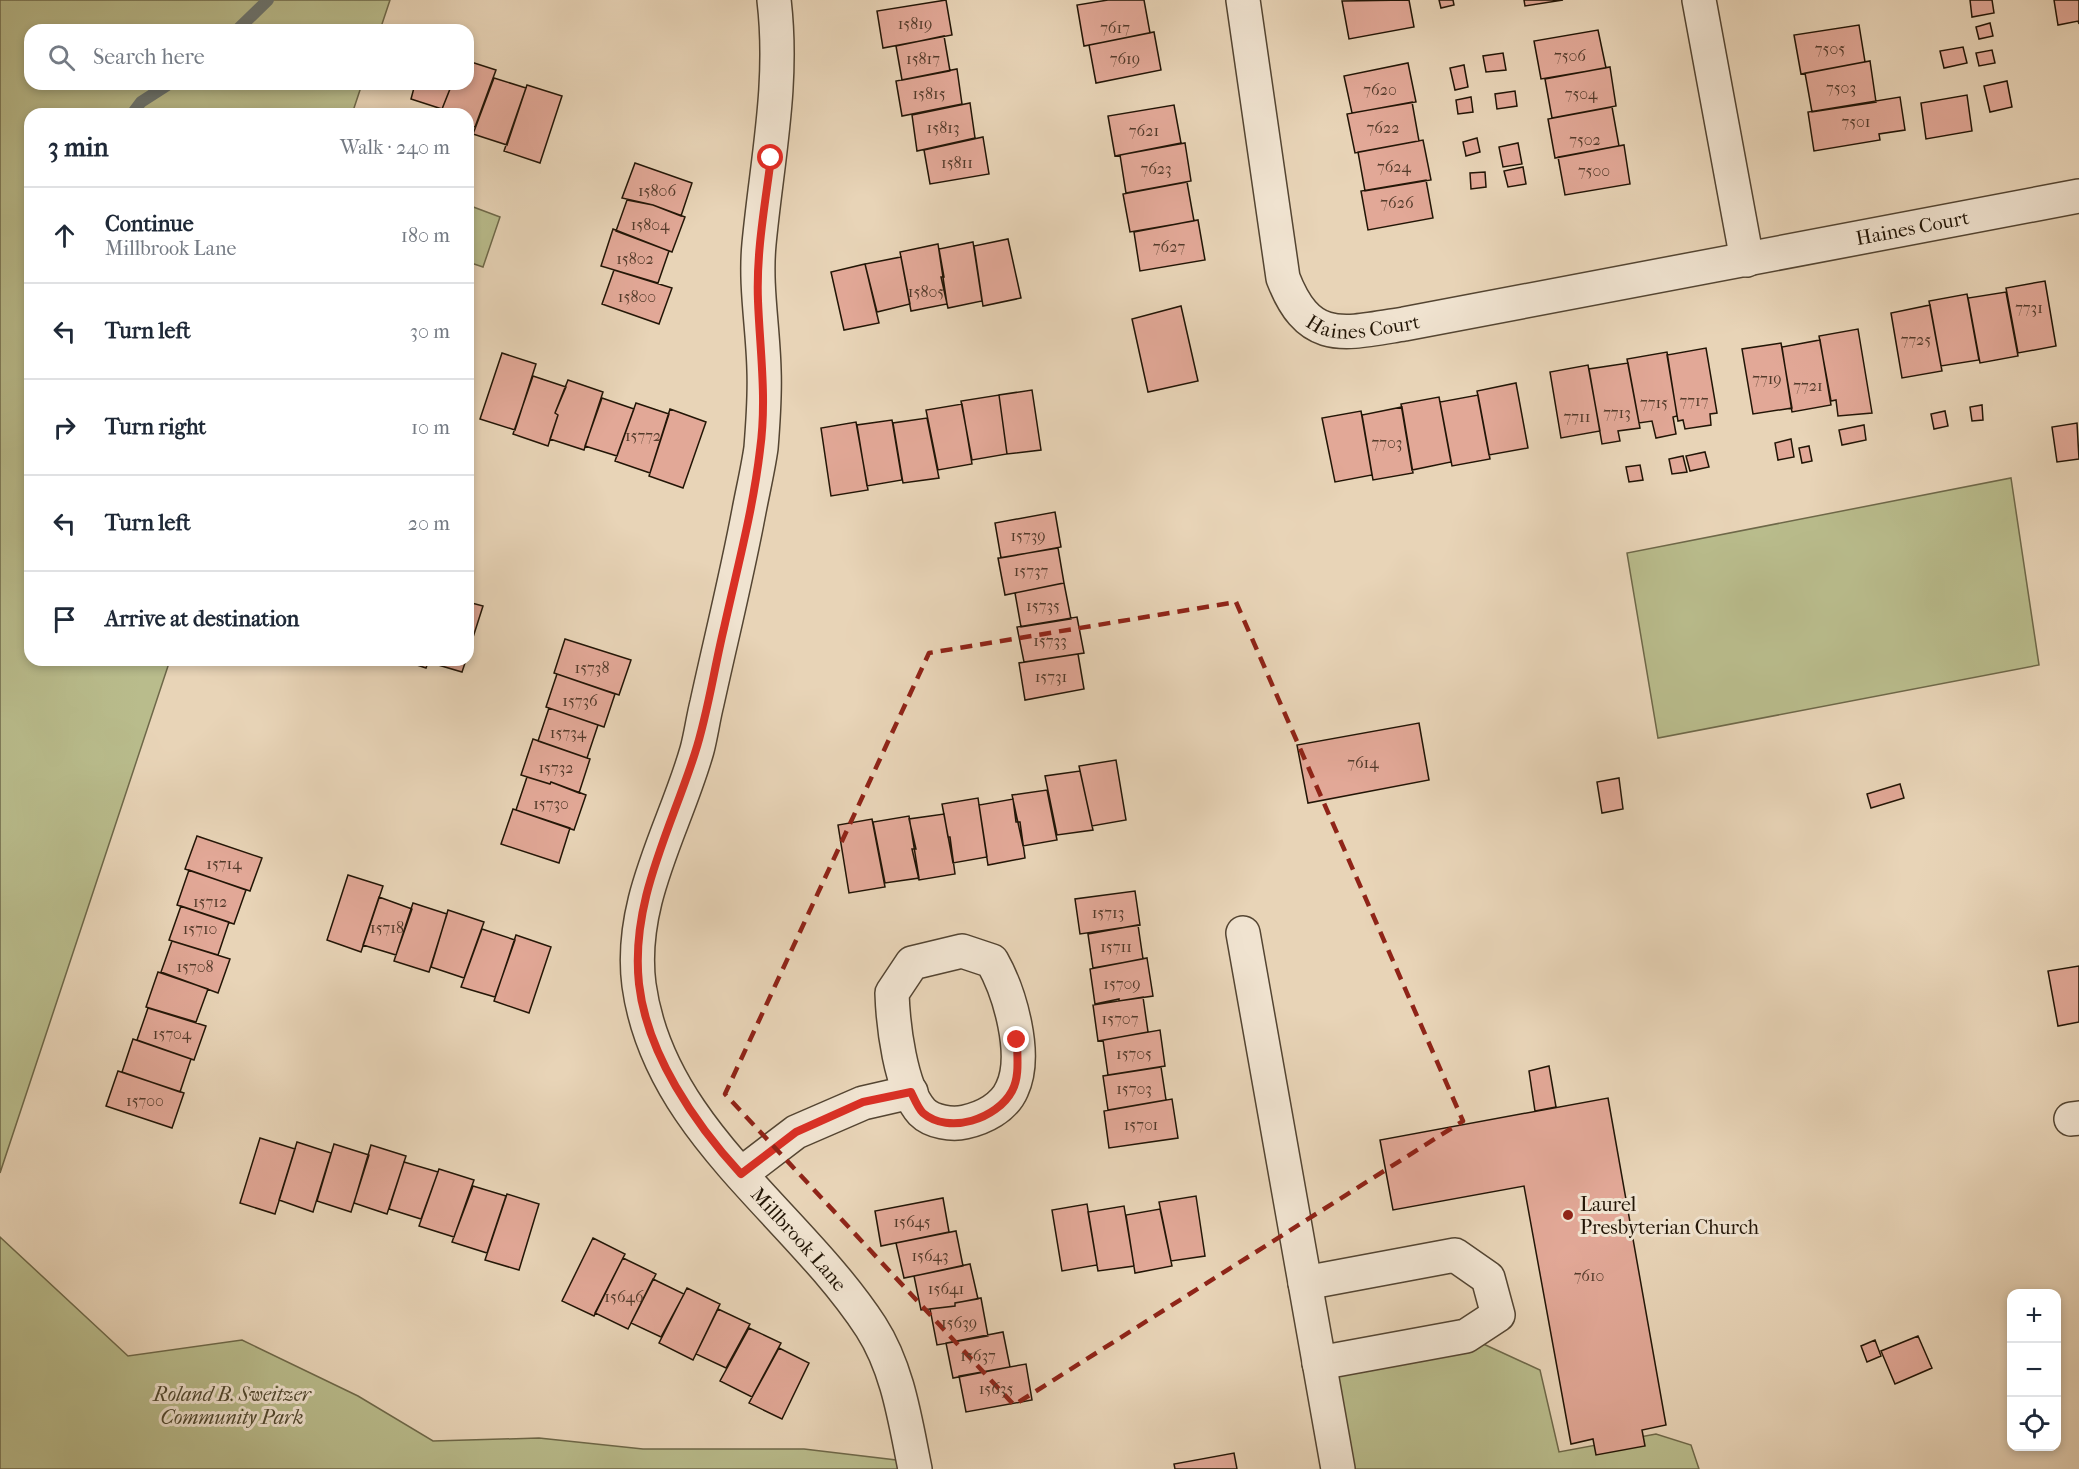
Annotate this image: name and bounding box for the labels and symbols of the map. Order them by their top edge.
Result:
house number: 15819 [898,14,932,33]
house number: 7617 [1100,18,1130,37]
house number: 7505 [1815,39,1845,58]
house number: 7506 [1554,46,1586,65]
house number: 15817 [906,49,940,68]
house number: 7619 [1110,49,1140,68]
house number: 7503 [1826,78,1856,97]
house number: 7620 [1363,80,1397,99]
house number: 15815 [912,84,946,103]
house number: 7504 [1565,84,1598,103]
house number: 7501 [1841,112,1871,131]
house number: 15813 [927,118,959,137]
house number: 7622 [1367,118,1399,137]
house number: 7621 [1129,121,1159,140]
house number: 7502 [1569,130,1601,149]
route start [757,144,783,170]
house number: 15811 [941,153,973,172]
house number: 7624 [1377,157,1412,176]
house number: 7623 [1140,159,1172,178]
house number: 7500 [1578,161,1610,180]
house number: 15806 [638,181,676,200]
house number: 7626 [1380,193,1414,212]
street label: Haines Court [1854,206,1971,250]
house number: 15804 [631,215,670,234]
house number: 7627 [1153,237,1185,256]
house number: 15802 [616,249,654,268]
house number: 15805 [908,282,944,301]
house number: 15800 [618,287,656,306]
house number: 7731 [2015,298,2043,317]
street label: Haines Court [1302,310,1422,344]
house number: 7725 [1901,330,1931,349]
house number: 7719 [1752,369,1782,388]
house number: 7721 [1793,376,1823,395]
house number: 7717 [1680,391,1709,410]
house number: 7715 [1640,393,1668,412]
house number: 7713 [1603,403,1631,422]
house number: 7711 [1564,407,1590,426]
house number: 15772 [625,426,661,445]
house number: 7703 [1372,433,1402,452]
house number: 15739 [1010,526,1046,545]
house number: 15737 [1014,561,1049,580]
house number: 15735 [1026,596,1060,615]
house number: 15733 [1033,631,1067,650]
house number: 15738 [575,658,609,677]
house number: 15731 [1035,667,1067,686]
house number: 15736 [562,691,598,710]
house number: 15734 [550,723,587,742]
house number: 7614 [1347,753,1379,772]
house number: 15732 [538,758,574,777]
house number: 15730 [533,794,569,813]
house number: 15714 [206,854,242,873]
house number: 15712 [193,892,227,911]
house number: 15713 [1092,903,1124,922]
house number: 15718 [370,918,404,937]
house number: 15710 [183,919,217,938]
house number: 15711 [1100,937,1132,956]
house number: 15708 [176,957,214,976]
house number: 15709 [1103,974,1141,993]
house number: 15707 [1102,1009,1139,1028]
house number: 15704 [153,1024,192,1043]
route end [1003,1026,1029,1052]
house number: 15705 [1116,1044,1152,1063]
house number: 15703 [1116,1079,1152,1098]
house number: 15700 [126,1091,164,1110]
house number: 15701 [1124,1115,1158,1134]
street label: Millbrook Lane [746,1183,851,1296]
place label: Laurel Presbyterian Church [1580,1193,1760,1239]
marker: Laurel Presbyterian Church [1561,1208,1575,1222]
house number: 15645 [893,1212,931,1231]
house number: 15643 [911,1246,949,1265]
house number: 7610 [1574,1266,1604,1285]
house number: 15641 [928,1279,964,1298]
house number: 15646 [604,1287,644,1306]
house number: 15639 [941,1313,977,1332]
house number: 15637 [960,1346,996,1365]
house number: 15635 [979,1379,1013,1398]
park label: Roland B. Sweitzer Community Park [151,1383,313,1429]

